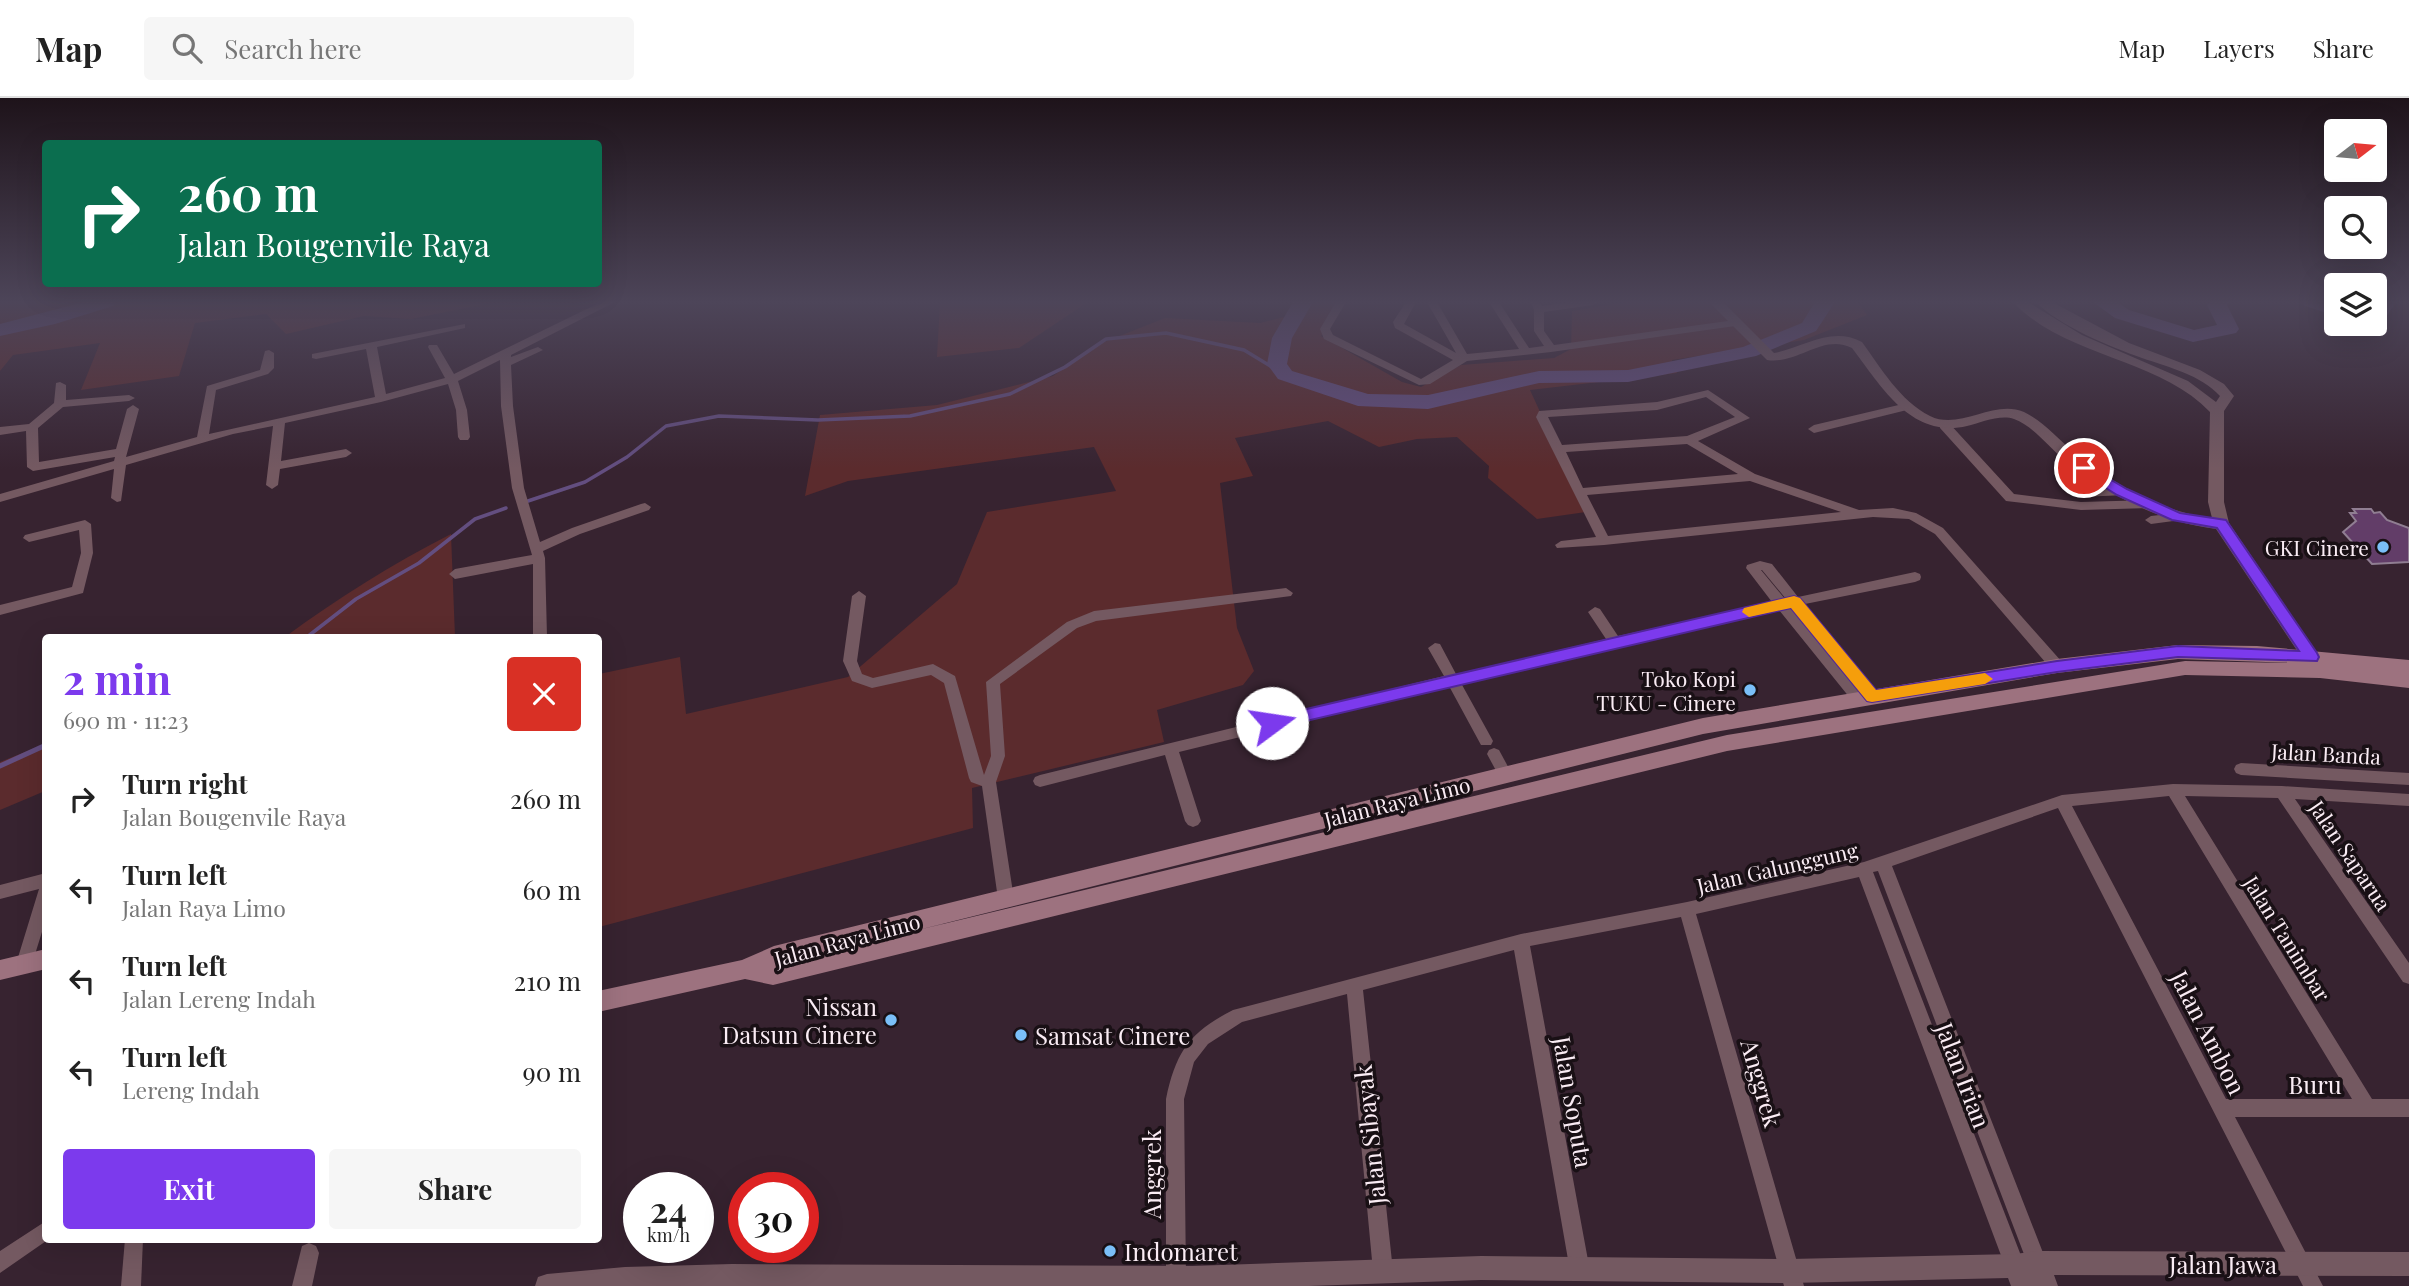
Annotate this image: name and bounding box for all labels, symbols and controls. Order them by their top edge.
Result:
search box [144,17,634,80]
text: Map [35,26,102,70]
icon: search [168,29,206,67]
text: Search here [224,31,362,66]
text: Map [2119,32,2165,64]
text: Layers [2203,32,2275,64]
text: Share [2313,32,2374,64]
north arrow [2324,119,2387,182]
map controls [2324,119,2387,336]
text: 260 m [178,159,318,224]
icon: right [63,168,154,259]
button: search [2324,196,2387,259]
text: Jalan Bougenvile Raya [178,222,490,265]
button: layers [2324,273,2387,336]
pin [2054,438,2114,498]
icon: arrive [2065,449,2103,487]
place label: GKI Cinere [2265,533,2369,561]
marker: GKI Cinere [2375,539,2391,555]
text: 2 min [63,650,171,706]
button: close [507,657,581,731]
place label: Toko Kopi TUKU - Cinere [1596,664,1736,716]
marker: Toko Kopi TUKU - Cinere [1742,682,1758,698]
position arrow [1235,686,1309,760]
text: 690 m · 11:23 [63,704,189,735]
street label: Jalan Banda [2269,736,2382,770]
text: Turn right [122,766,248,801]
street label: Jalan Raya Limo [1320,769,1473,833]
icon: right [63,780,101,818]
text: 260 m [510,781,581,816]
street label: Jalan Saparua [2303,793,2399,916]
text: Jalan Bougenvile Raya [122,801,346,832]
street label: Jalan Galunggung [1693,835,1860,899]
text: Turn left [122,857,227,892]
street label: Jalan Tanimbar [2238,869,2338,1006]
icon: left [63,871,101,909]
text: 60 m [522,872,581,907]
text: Jalan Raya Limo [122,892,286,923]
street label: Jalan Raya Limo [770,906,923,972]
text: Turn left [122,948,227,983]
icon: left [63,962,101,1000]
text: 210 m [514,963,581,998]
street label: Jalan Ambon [2164,964,2254,1099]
text: Jalan Lereng Indah [122,983,316,1014]
place label: Nissan Datsun Cinere [722,990,877,1050]
marker: Nissan Datsun Cinere [883,1012,899,1028]
street label: Jalan Irian [1929,1017,1999,1132]
place label: Samsat Cinere [1035,1019,1190,1051]
marker: Samsat Cinere [1013,1027,1029,1043]
street label: Jalan Soputa [1547,1033,1601,1170]
street label: Anggrek [1734,1034,1790,1131]
text: Turn left [122,1039,227,1074]
icon: left [63,1053,101,1091]
text: 90 m [523,1054,581,1089]
street label: Jalan Sibayak [1346,1063,1392,1208]
street label: Buru [2288,1068,2342,1100]
text: Lereng Indah [122,1074,260,1105]
street label: Anggrek [1135,1128,1167,1220]
button: Exit [63,1149,315,1229]
button: Share [329,1149,581,1229]
speed limit sign: 30 [728,1172,819,1263]
text: 24 [650,1185,687,1232]
text: km/h [647,1223,690,1247]
place label: Indomaret [1124,1235,1238,1267]
marker: Indomaret [1102,1243,1118,1259]
street label: Jalan Jawa [2168,1248,2277,1280]

